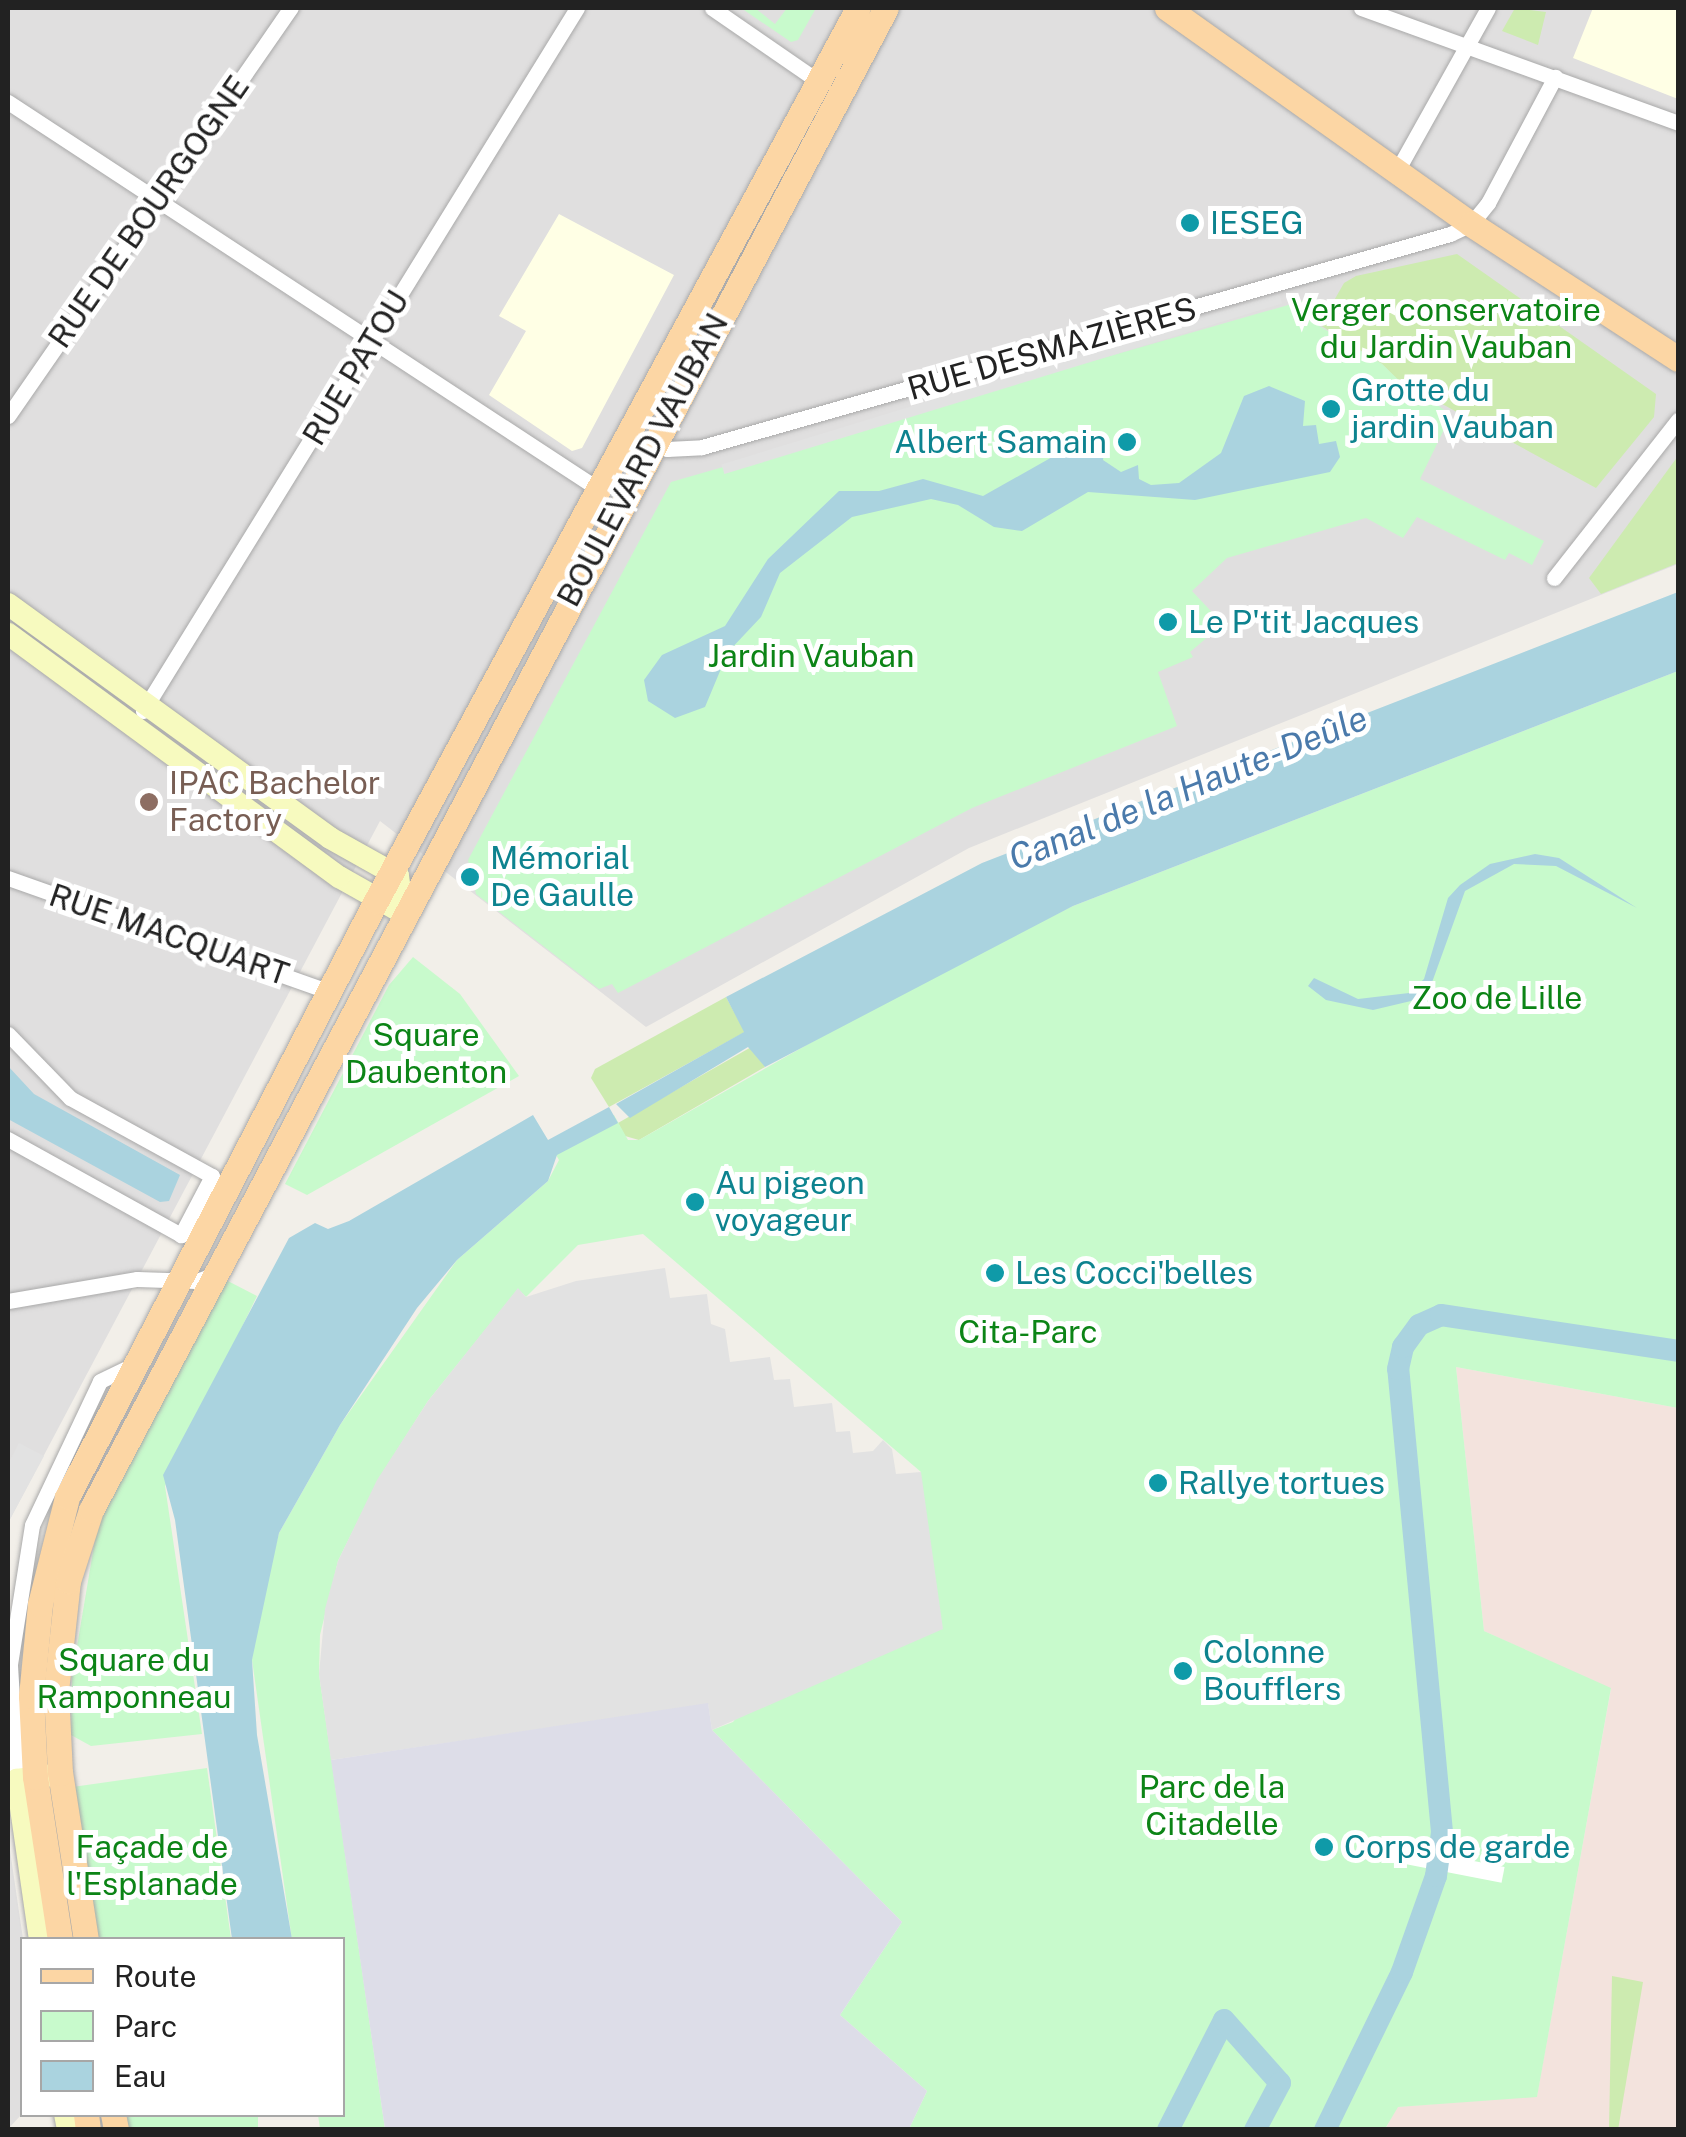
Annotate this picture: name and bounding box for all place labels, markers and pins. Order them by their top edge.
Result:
place label: IESEG [1210,204,1304,242]
marker: IESEG [1179,212,1201,234]
place label: Grotte du jardin Vauban [1351,372,1555,447]
marker: Grotte du jardin Vauban [1320,398,1342,420]
place label: Albert Samain [894,423,1107,461]
marker: Albert Samain [1116,431,1138,453]
place label: Le P'tit Jacques [1188,603,1419,641]
marker: Le P'tit Jacques [1157,611,1179,633]
place label: IPAC Bachelor Factory [169,765,380,840]
marker: IPAC Bachelor Factory [138,791,160,813]
place label: Mémorial De Gaulle [490,840,634,915]
marker: Mémorial De Gaulle [459,866,481,888]
place label: Au pigeon voyageur [715,1165,865,1240]
marker: Au pigeon voyageur [684,1191,706,1213]
place label: Les Cocci'belles [1015,1254,1253,1292]
marker: Les Cocci'belles [984,1262,1006,1284]
place label: Rallye tortues [1178,1464,1385,1502]
marker: Rallye tortues [1147,1472,1169,1494]
place label: Colonne Boufflers [1203,1634,1341,1709]
marker: Colonne Boufflers [1172,1660,1194,1682]
place label: Corps de garde [1344,1828,1571,1866]
marker: Corps de garde [1313,1836,1335,1858]

